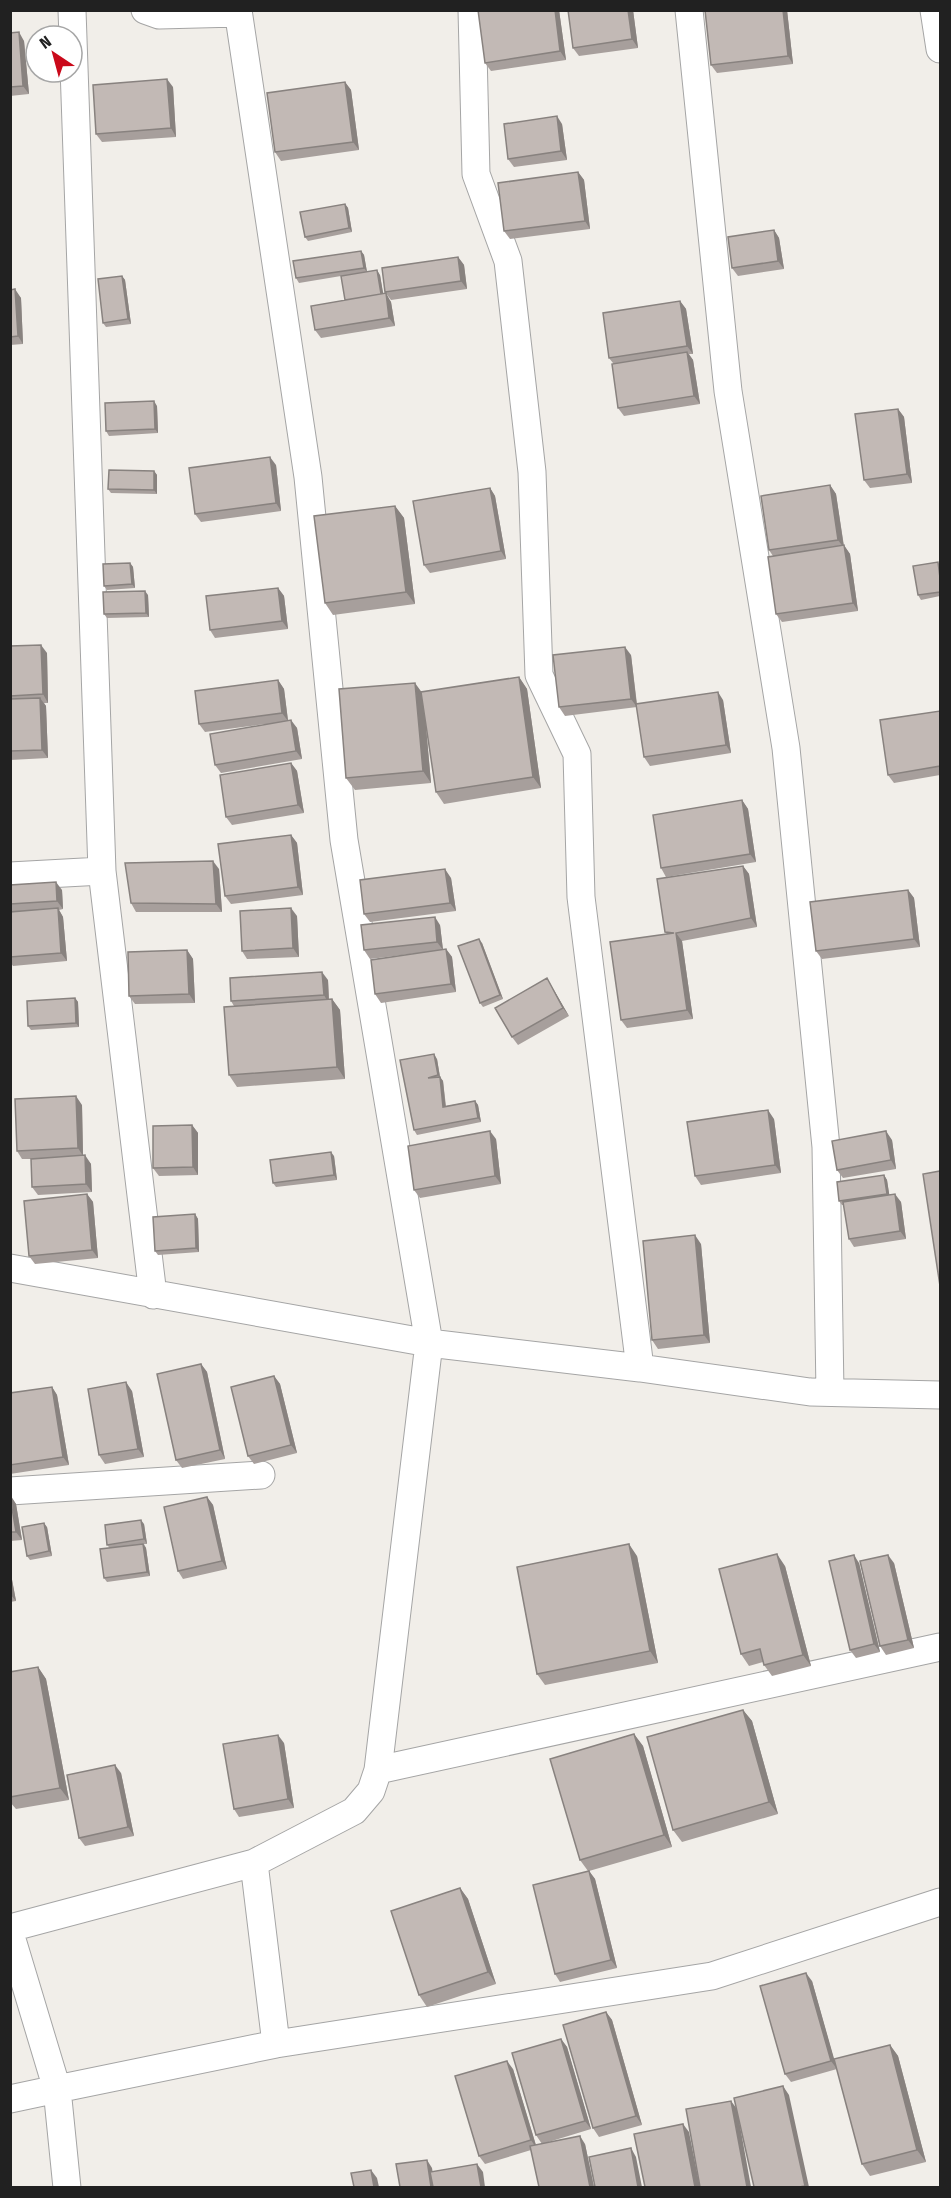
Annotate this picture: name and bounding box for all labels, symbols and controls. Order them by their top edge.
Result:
north arrow [24,24,84,84]
text: N [36,32,55,53]

